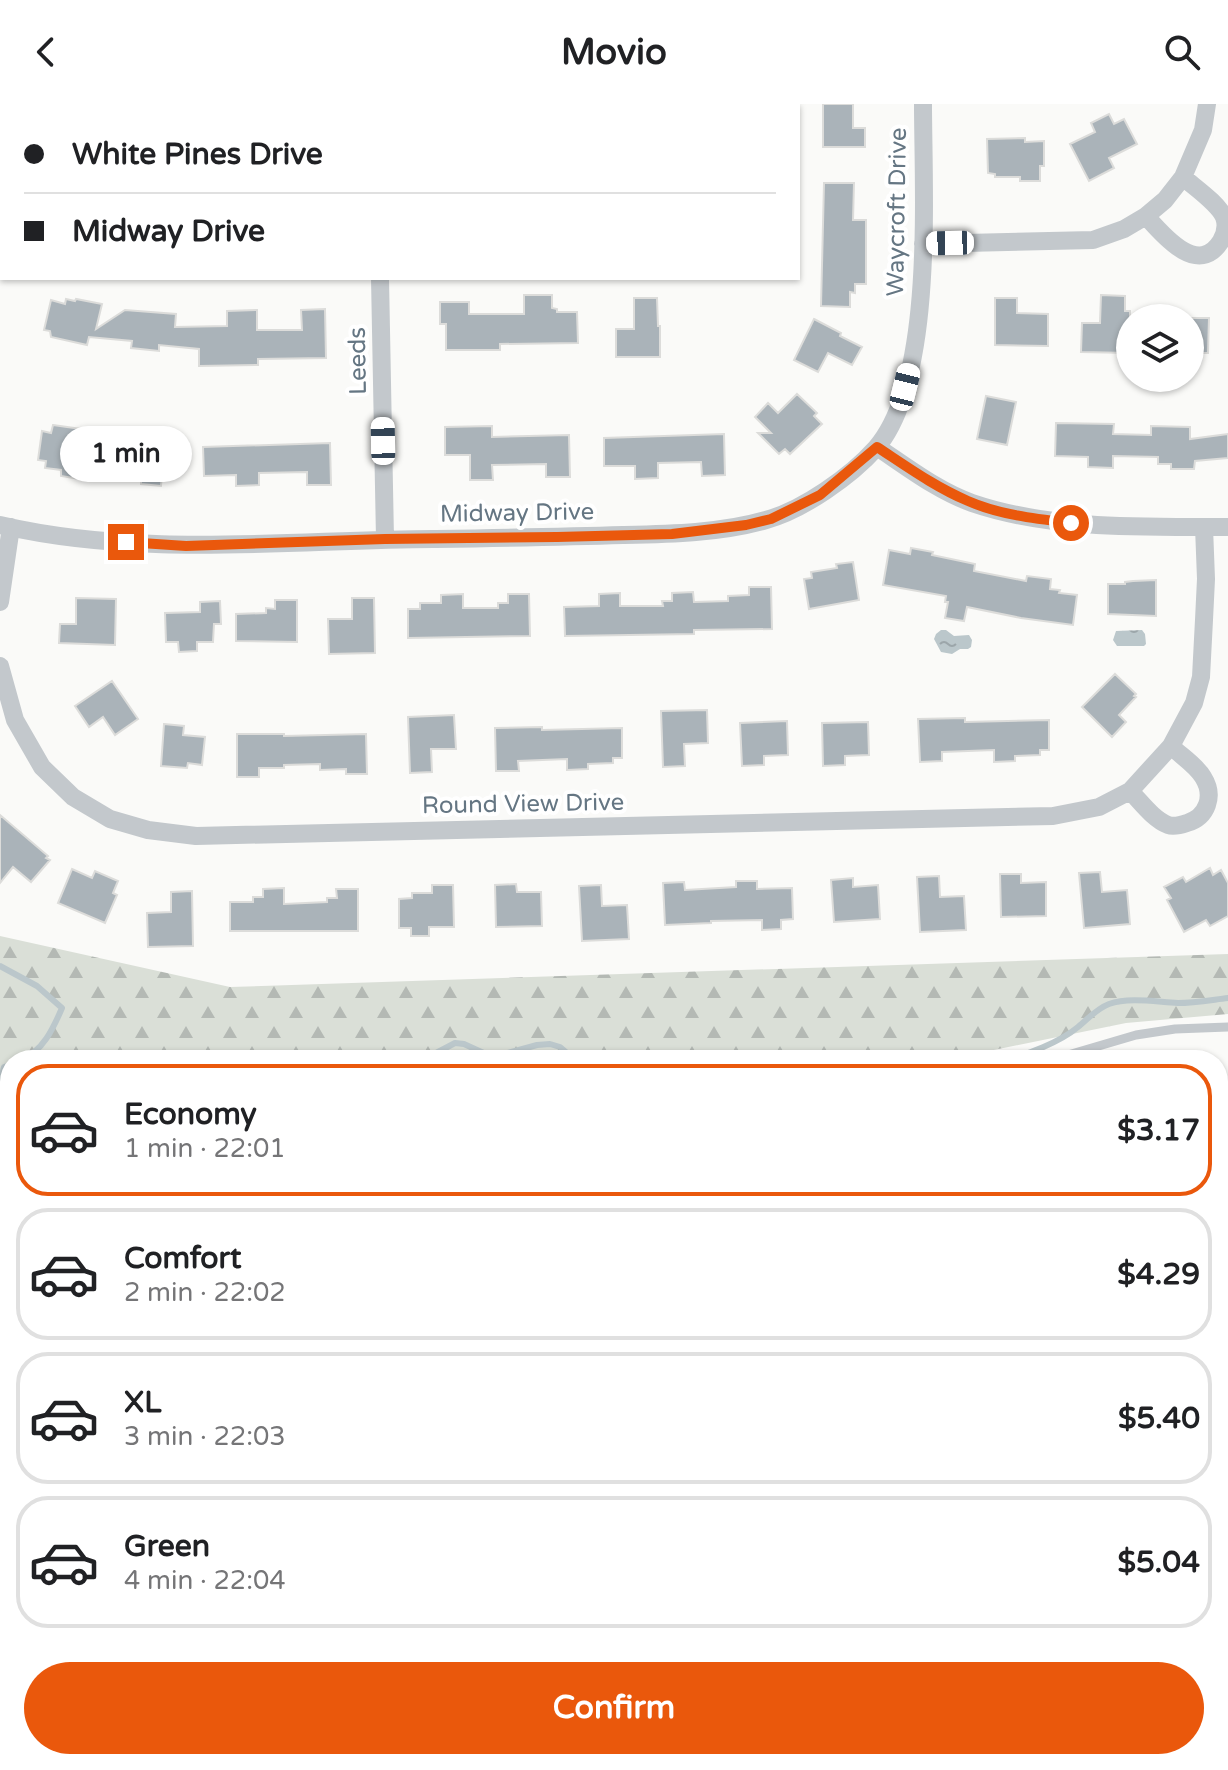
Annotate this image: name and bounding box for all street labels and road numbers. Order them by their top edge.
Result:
street label: Waycroft Drive [881,127,913,297]
street label: Leeds [343,327,373,395]
street label: Midway Drive [440,497,594,529]
street label: Round View Drive [422,788,624,820]

